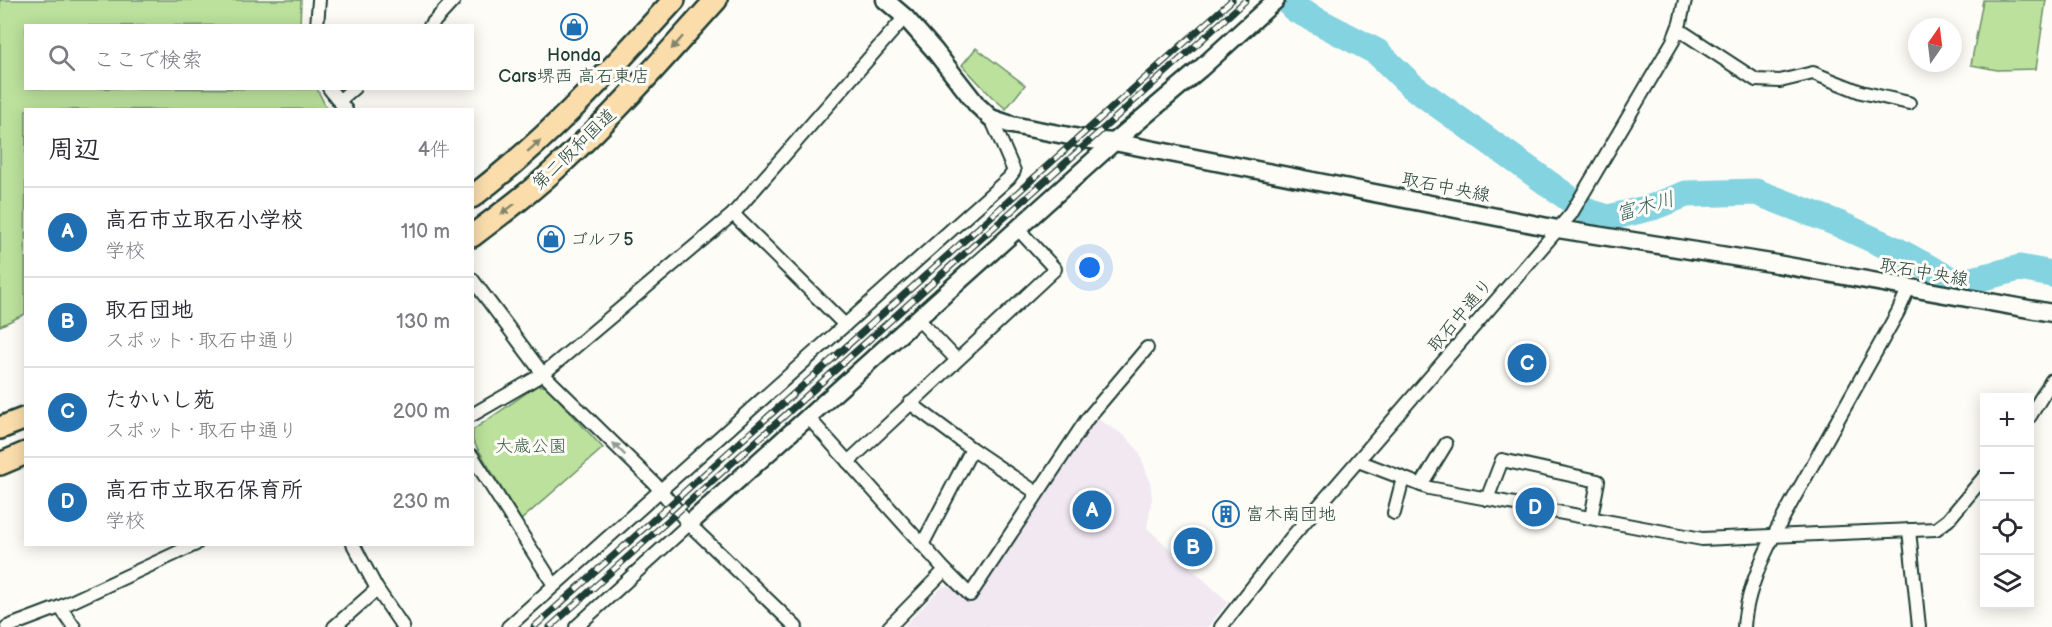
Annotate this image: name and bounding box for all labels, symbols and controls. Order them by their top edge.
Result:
shop icon: Honda Cars堺西 高石東店 [559,12,589,42]
north arrow [1908,18,1962,72]
search box [24,24,474,90]
one-way arrow [670,36,684,51]
icon: search [45,41,78,74]
place label: Honda Cars堺西 高石東店 [498,45,650,87]
text: ここで検索 [93,47,203,74]
street label: 第二阪和国道 [528,104,620,194]
text: 周辺 [48,135,100,166]
text: 4件 [418,138,450,162]
one-way arrow [526,140,541,153]
street label: 取石中央線 [1400,169,1492,206]
water label: 富木川 [1613,187,1677,227]
one-way arrow [500,203,516,216]
text: 高石市立取石小学校 [105,207,303,234]
text: A [61,220,74,244]
text: 110 m [401,220,450,244]
shop icon: ゴルフ5 [536,224,566,254]
place label: ゴルフ5 [570,229,634,250]
text: 学校 [105,239,145,263]
your location [1075,253,1104,282]
street label: 取石中央線 [1878,254,1970,291]
street label: 取石中通り [1423,274,1497,357]
text: 取石団地 [105,297,193,324]
text: B [60,310,75,334]
text: 130 m [396,310,450,334]
text: スポット · 取石中通り [105,329,298,353]
pin: C [1508,340,1546,386]
text: たかいし苑 [105,387,215,414]
map controls [1980,393,2034,609]
button: + [1980,393,2034,447]
text: C [60,400,75,424]
text: 200 m [393,400,450,424]
text: スポット · 取石中通り [105,419,298,443]
park label: 大歳公園 [495,436,567,457]
one-way arrow [612,442,626,456]
button: − [1980,447,2034,501]
text: 高石市立取石保育所 [105,477,303,504]
pin: D [1516,484,1555,530]
pin: A [1072,488,1112,532]
text: D [61,490,74,514]
text: 230 m [393,490,450,514]
building icon: 富木南団地 [1211,499,1241,529]
button: locate [1980,501,2034,555]
place label: 富木南団地 [1246,504,1336,525]
text: 学校 [105,509,145,533]
pin: B [1174,524,1212,570]
button: layers [1980,555,2034,609]

